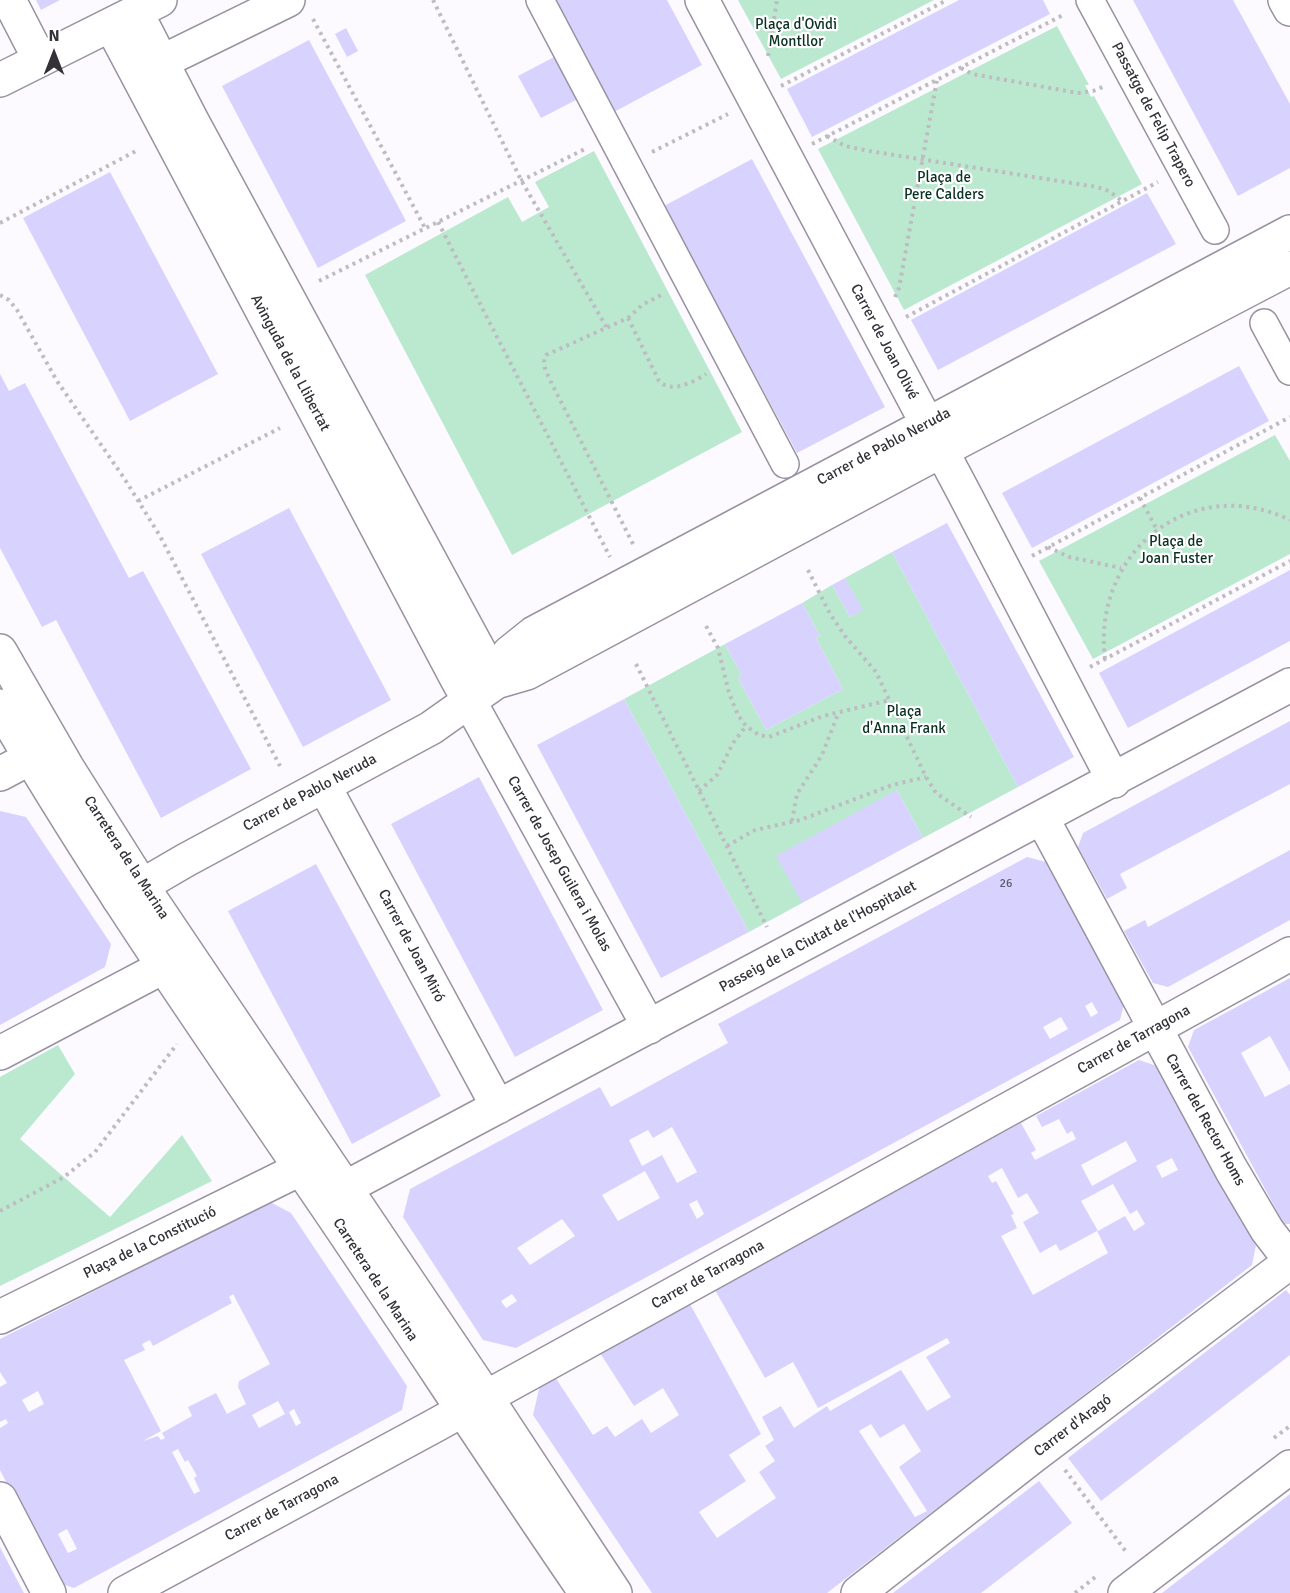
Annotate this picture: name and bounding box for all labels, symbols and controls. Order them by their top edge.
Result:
park label: Plaça d'Ovidi Montllor [755,16,837,51]
north arrow [24,24,84,84]
text: N [48,26,60,46]
street label: Passatge de Felip Trapero [1107,39,1199,191]
park label: Plaça de Pere Calders [904,169,984,204]
street label: Carrer de Joan Olivé [846,281,922,403]
street label: Avinguda de la Llibertat [246,292,334,434]
street label: Carrer de Pablo Neruda [814,404,954,490]
park label: Plaça de Joan Fuster [1139,533,1213,568]
park label: Plaça d'Anna Frank [862,703,946,738]
street label: Carrer de Pablo Neruda [240,750,380,836]
street label: Carrer de Josep Guilera i Molas [503,773,615,955]
street label: Carretera de la Marina [79,793,173,923]
street label: Passeig de la Ciutat de l'Hospitalet [716,877,920,997]
house number: 26 [1000,877,1012,891]
street label: Carrer de Joan Miró [374,886,448,1006]
street label: Carrer de Tarragona [1074,1002,1194,1078]
street label: Carrer del Rector Homs [1161,1051,1249,1189]
street label: Plaça de la Constitució [80,1203,220,1283]
street label: Carretera de la Marina [328,1215,422,1345]
street label: Carrer de Tarragona [648,1237,768,1313]
street label: Carrer d'Aragó [1031,1391,1115,1461]
street label: Carrer de Tarragona [222,1470,342,1546]

